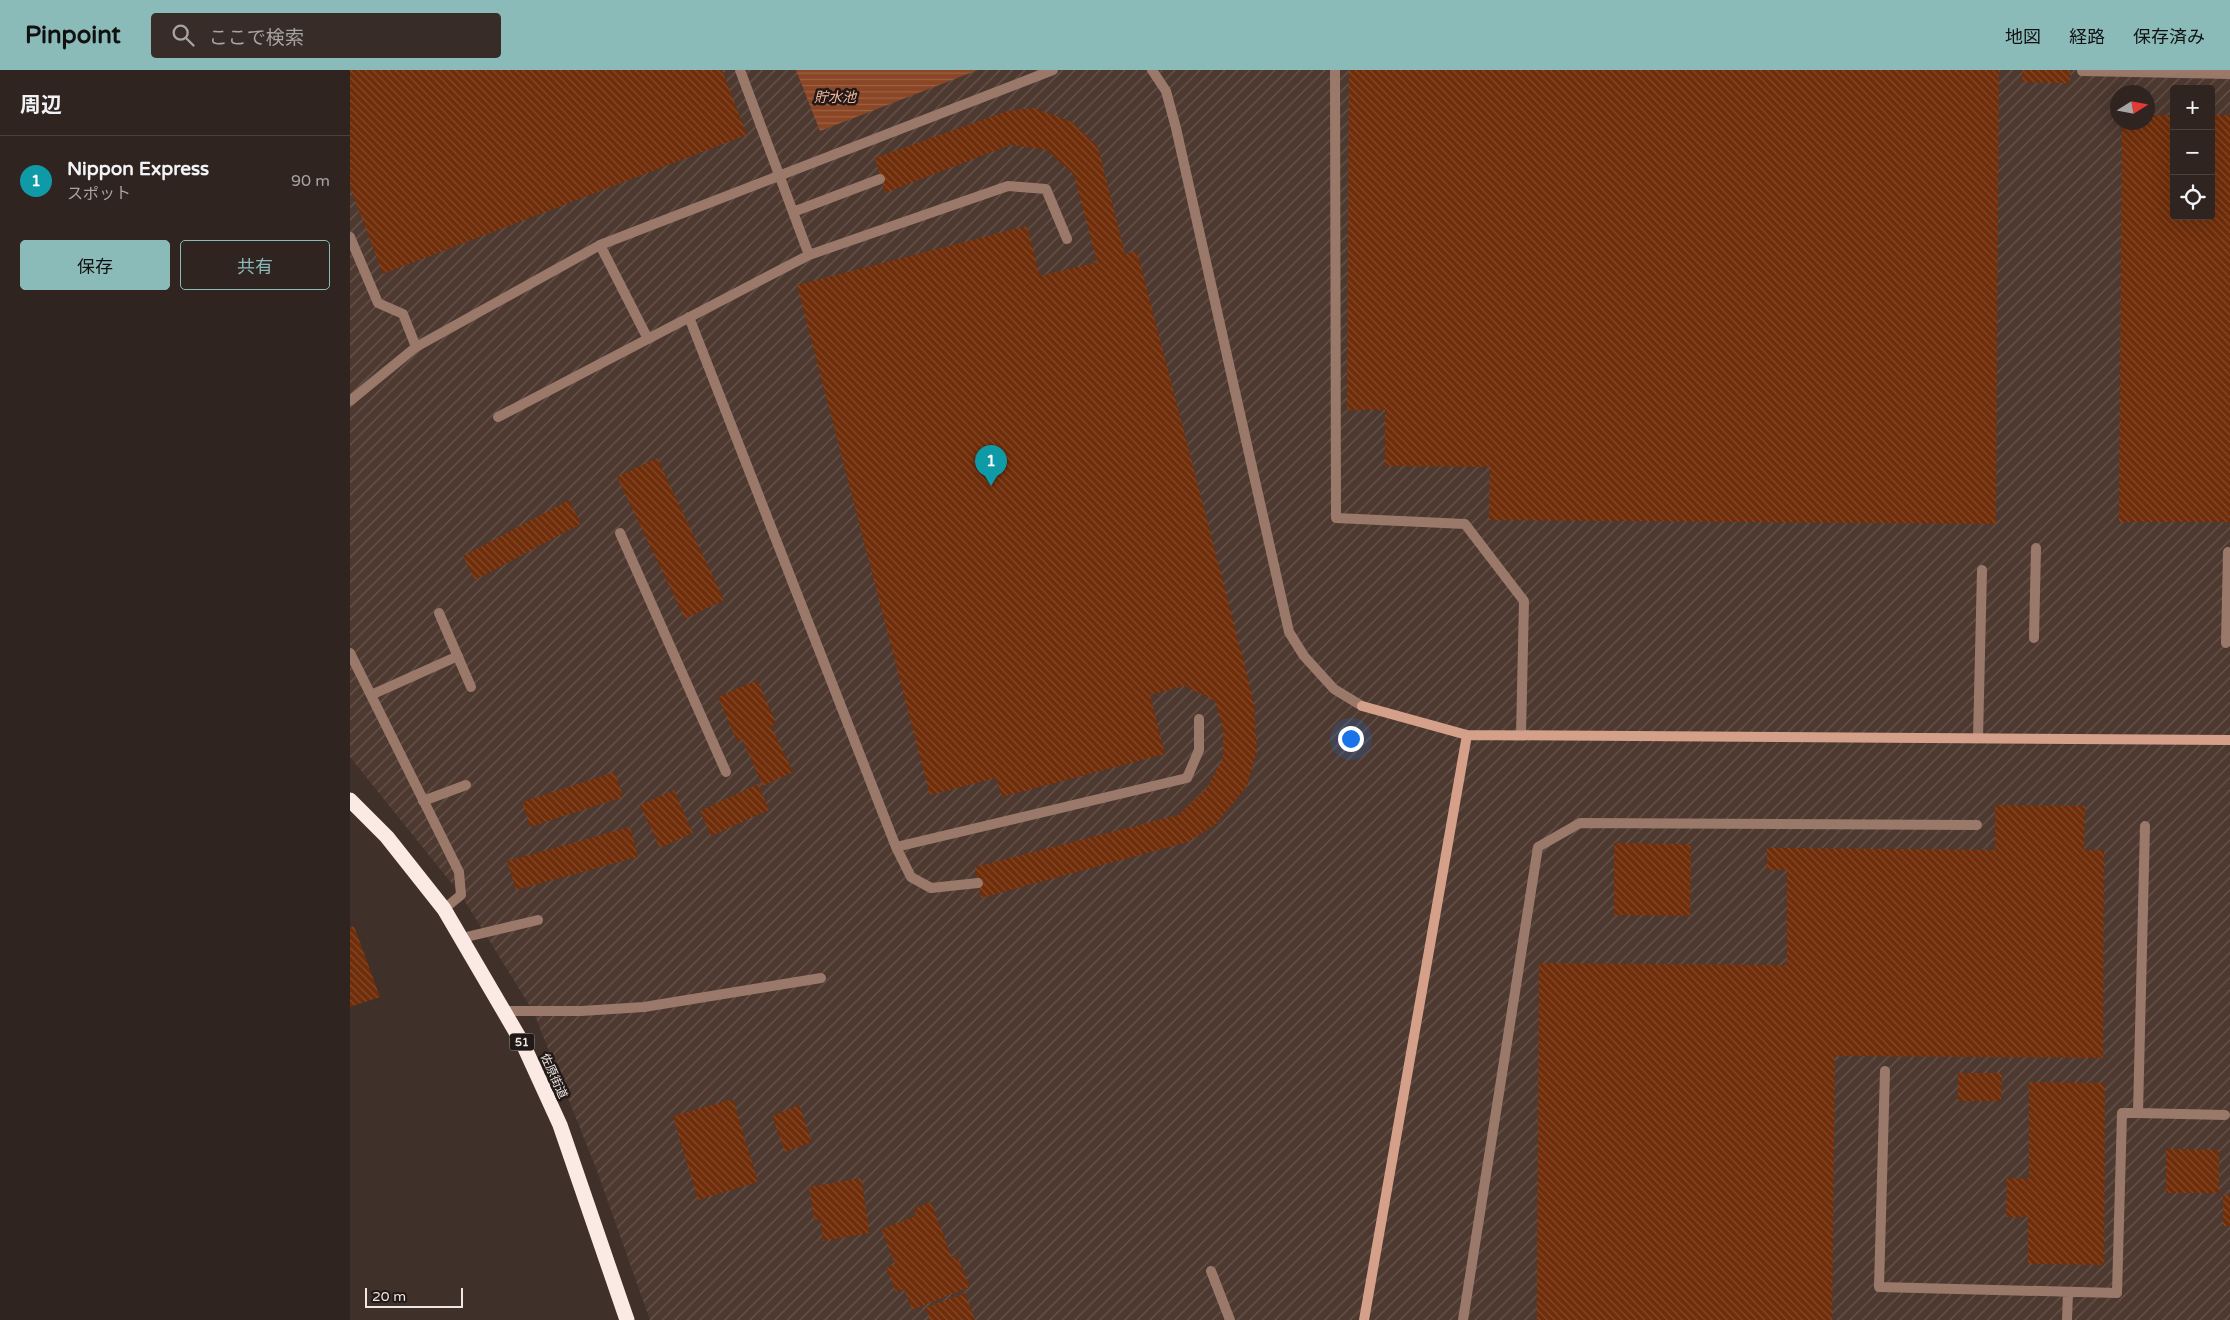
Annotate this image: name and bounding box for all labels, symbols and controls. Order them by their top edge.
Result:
search box [151,13,501,58]
text: Pinpoint [25,21,121,50]
icon: search [169,21,197,49]
text: 地図 [2005,26,2041,48]
text: 経路 [2069,26,2105,48]
text: 保存済み [2133,26,2205,48]
text: ここで検索 [209,27,304,49]
north arrow [2110,85,2155,130]
map controls [2170,85,2215,220]
button: + [2170,85,2215,130]
water label: 貯水池 [814,89,858,106]
text: 周辺 [20,93,62,118]
button: − [2170,130,2215,175]
text: Nippon Express [67,158,209,180]
text: 1 [31,171,41,191]
text: 90 m [291,171,330,191]
button: locate [2170,175,2215,220]
text: スポット [67,184,131,204]
button: 保存 [20,240,170,290]
button: 共有 [180,240,330,290]
pin: 1 [975,445,1007,486]
your location [1338,726,1364,752]
road number: 51 [510,1034,534,1050]
street label: 佐原街道 [538,1051,570,1101]
scale bar [365,1285,462,1308]
text: 20 m [372,1288,406,1305]

